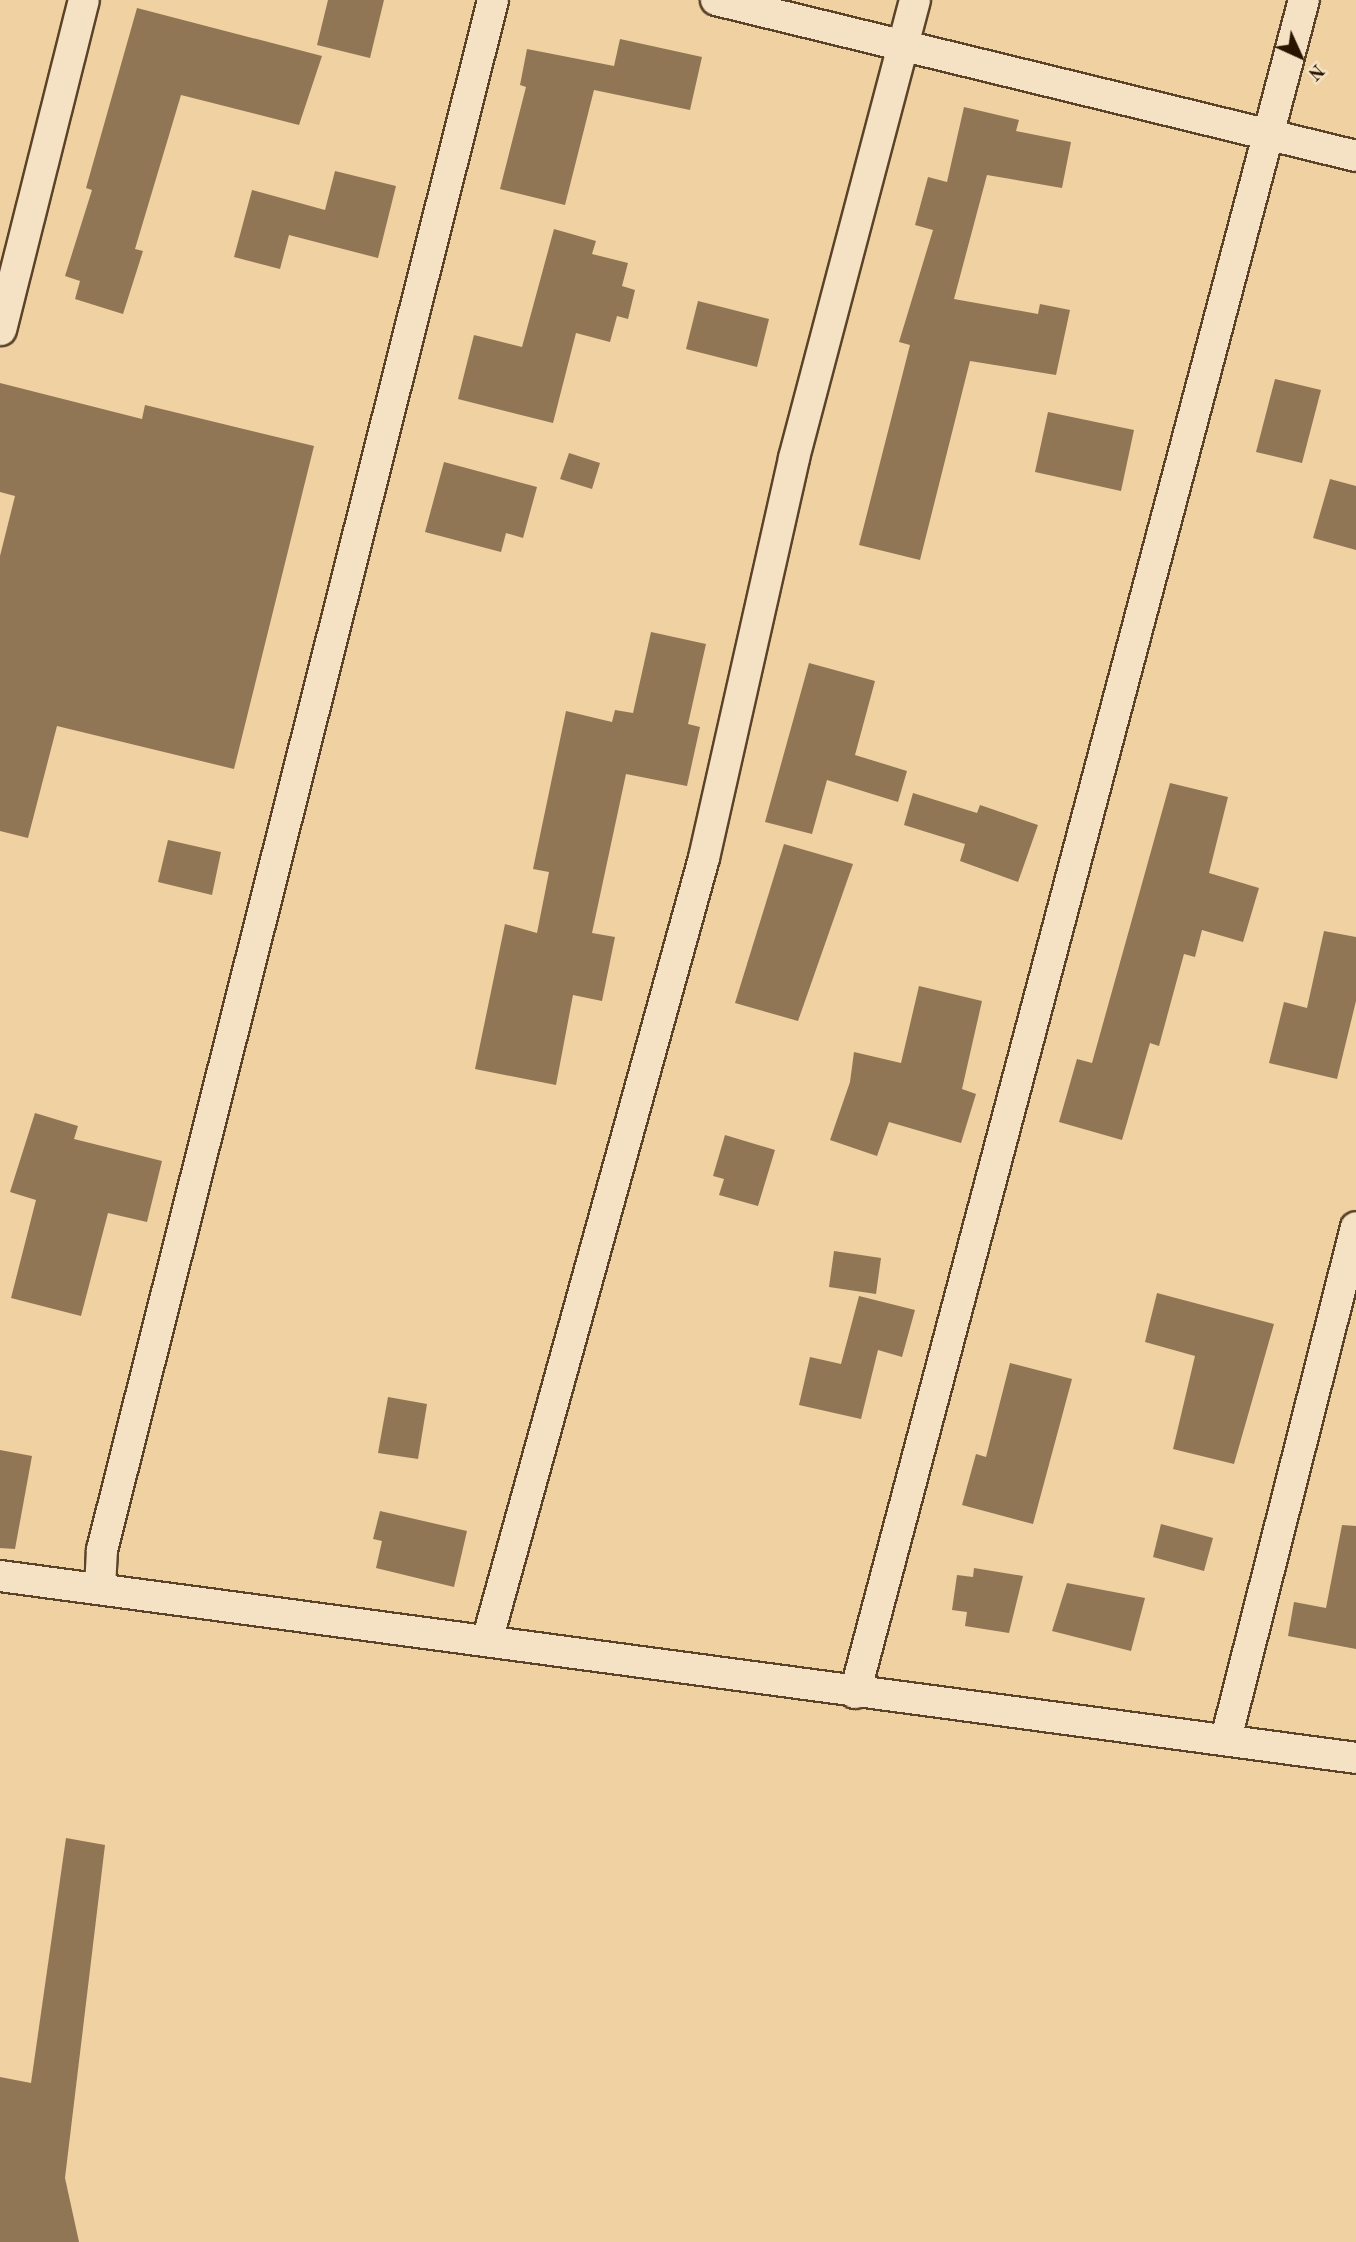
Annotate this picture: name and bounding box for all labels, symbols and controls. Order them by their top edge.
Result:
north arrow [1265,21,1335,91]
text: N [1303,59,1327,83]

